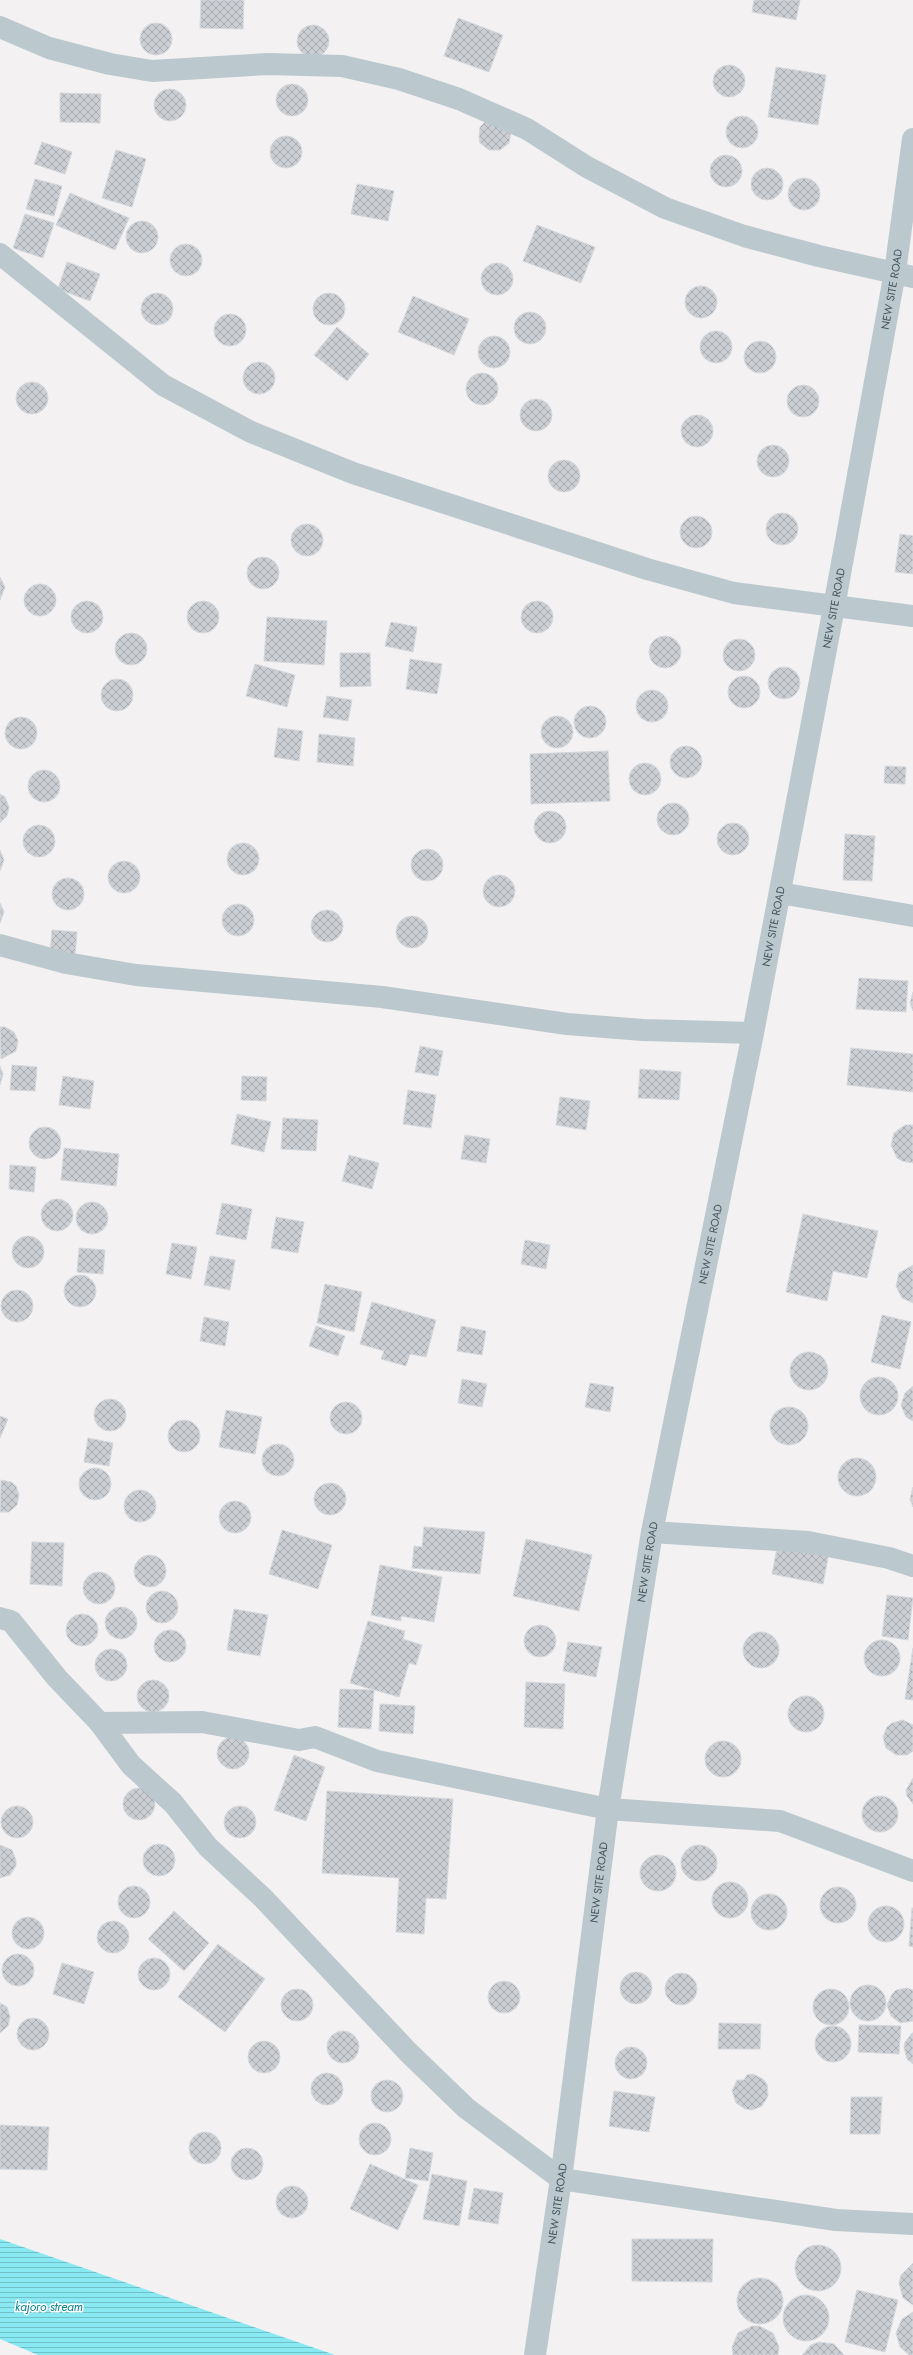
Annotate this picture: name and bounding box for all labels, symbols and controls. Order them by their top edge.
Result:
street label: NEW SITE ROAD [877,248,906,331]
street label: NEW SITE ROAD [818,566,849,650]
street label: NEW SITE ROAD [758,884,789,968]
street label: NEW SITE ROAD [694,1202,726,1286]
street label: NEW SITE ROAD [633,1520,662,1603]
street label: NEW SITE ROAD [586,1840,612,1924]
street label: NEW SITE ROAD [544,2162,571,2245]
water label: kajoro stream [15,2298,83,2316]

